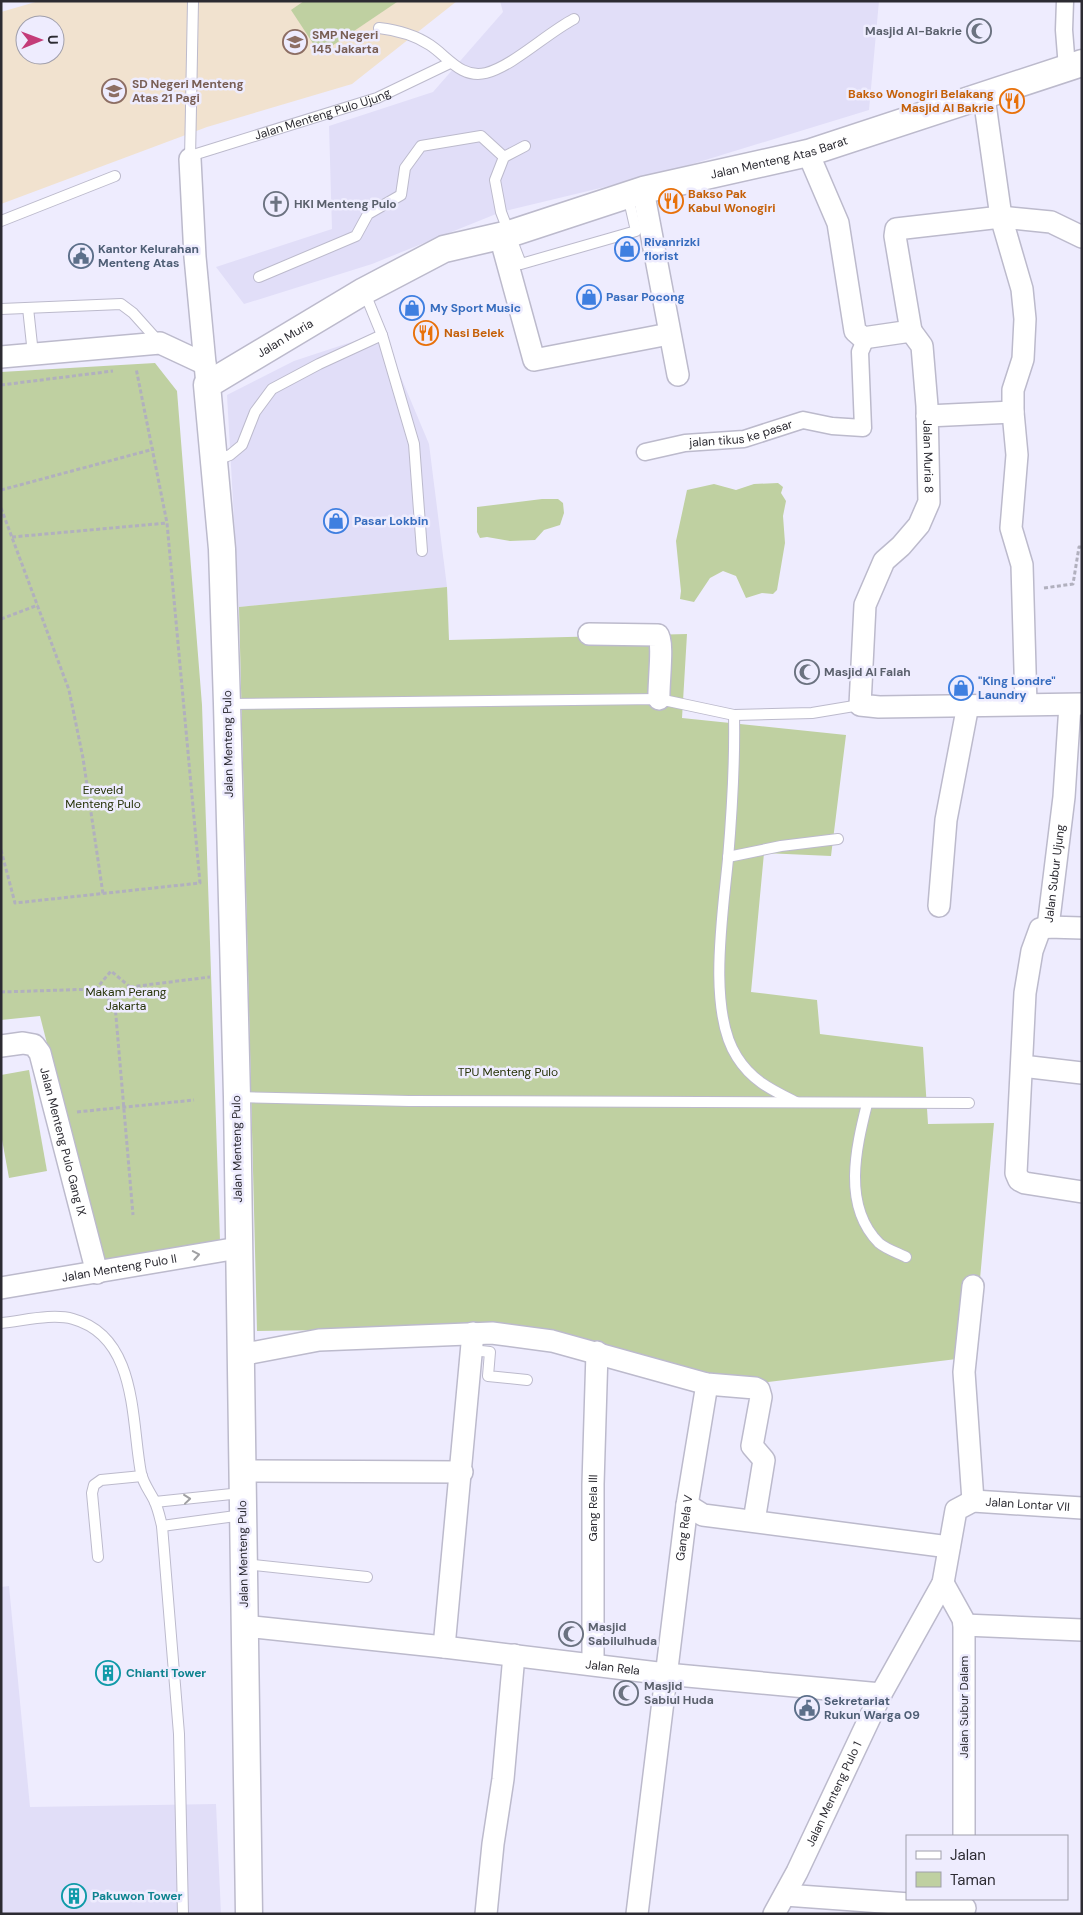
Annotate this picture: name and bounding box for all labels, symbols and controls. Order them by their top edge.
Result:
north arrow [15,15,65,65]
mosque icon: Masjid Al-Bakrie [966,18,992,44]
place label: Masjid Al-Bakrie [865,23,962,39]
place label: SMP Negeri 145 Jakarta [312,27,379,57]
school or university icon: SMP Negeri 145 Jakarta [282,29,308,55]
text: U [44,35,62,45]
place label: SD Negeri Menteng Atas 21 Pagi [132,76,244,106]
school or university icon: SD Negeri Menteng Atas 21 Pagi [101,78,127,104]
street label: Jalan Menteng Pulo Ujung [253,85,394,143]
place label: Bakso Wonogiri Belakang Masjid Al Bakrie [848,86,994,116]
restaurant icon: Bakso Wonogiri Belakang Masjid Al Bakrie [999,88,1025,114]
street label: Jalan Menteng Atas Barat [709,132,850,183]
place label: Bakso Pak Kabul Wonogiri [688,186,776,216]
restaurant icon: Bakso Pak Kabul Wonogiri [658,188,684,214]
church icon: HKI Menteng Pulo [263,191,289,217]
place label: HKI Menteng Pulo [294,196,397,212]
place label: Rivanrizki florist [644,234,700,264]
shop icon: Rivanrizki florist [614,236,640,262]
place label: Kantor Kelurahan Menteng Atas [98,241,199,271]
public building icon: Kantor Kelurahan Menteng Atas [68,243,94,269]
shop icon: Pasar Pocong [576,284,602,310]
place label: Pasar Pocong [606,289,685,305]
shop icon: My Sport Music [399,295,425,321]
place label: My Sport Music [430,300,521,316]
street label: Jalan Muria [254,315,316,361]
restaurant icon: Nasi Belek [413,320,439,346]
place label: Nasi Belek [444,325,505,341]
street label: jalan tikus ke pasar [688,416,795,451]
street label: Jalan Muria 8 [919,420,937,493]
shop icon: Pasar Lokbin [323,508,349,534]
place label: Pasar Lokbin [354,513,428,529]
mosque icon: Masjid Al Falah [794,659,820,685]
place label: Masjid Al Falah [824,664,911,680]
place label: "King Londre" Laundry [978,673,1056,703]
shop icon: "King Londre" Laundry [948,675,974,701]
street label: Jalan Menteng Pulo [219,690,237,798]
park label: Ereveld Menteng Pulo [65,782,141,812]
street label: Jalan Subur Ujung [1041,823,1069,924]
park label: Makam Perang Jakarta [85,984,167,1014]
park label: TPU Menteng Pulo [458,1064,558,1080]
street label: Jalan Menteng Pulo Gang IX [36,1066,90,1218]
street label: Jalan Menteng Pulo [228,1095,246,1203]
street label: Jalan Menteng Pulo II [61,1250,178,1286]
one-way arrow [192,1250,201,1261]
street label: Gang Rela III [585,1474,601,1541]
one-way arrow [183,1494,191,1505]
street label: Gang Rela V [672,1494,697,1562]
street label: Jalan Lontar VII [985,1494,1070,1515]
street label: Jalan Menteng Pulo [234,1500,252,1608]
place label: Masjid Sabilulhuda [588,1619,657,1649]
mosque icon: Masjid Sabilulhuda [558,1621,584,1647]
street label: Jalan Rela [585,1656,641,1679]
street label: Jalan Subur Dalam [956,1656,972,1758]
building icon: Chianti Tower [95,1660,121,1686]
place label: Chianti Tower [126,1665,206,1681]
place label: Masjid Sabiul Huda [644,1678,714,1708]
mosque icon: Masjid Sabiul Huda [613,1680,639,1706]
place label: Sekretariat Rukun Warga 09 [824,1693,920,1723]
public building icon: Sekretariat Rukun Warga 09 [794,1695,820,1721]
street label: Jalan Menteng Pulo 1 [802,1739,865,1849]
legend [906,1835,1068,1900]
text: Jalan [950,1845,986,1865]
text: Taman [950,1870,996,1890]
building icon: Pakuwon Tower [61,1883,87,1909]
place label: Pakuwon Tower [92,1888,183,1904]

